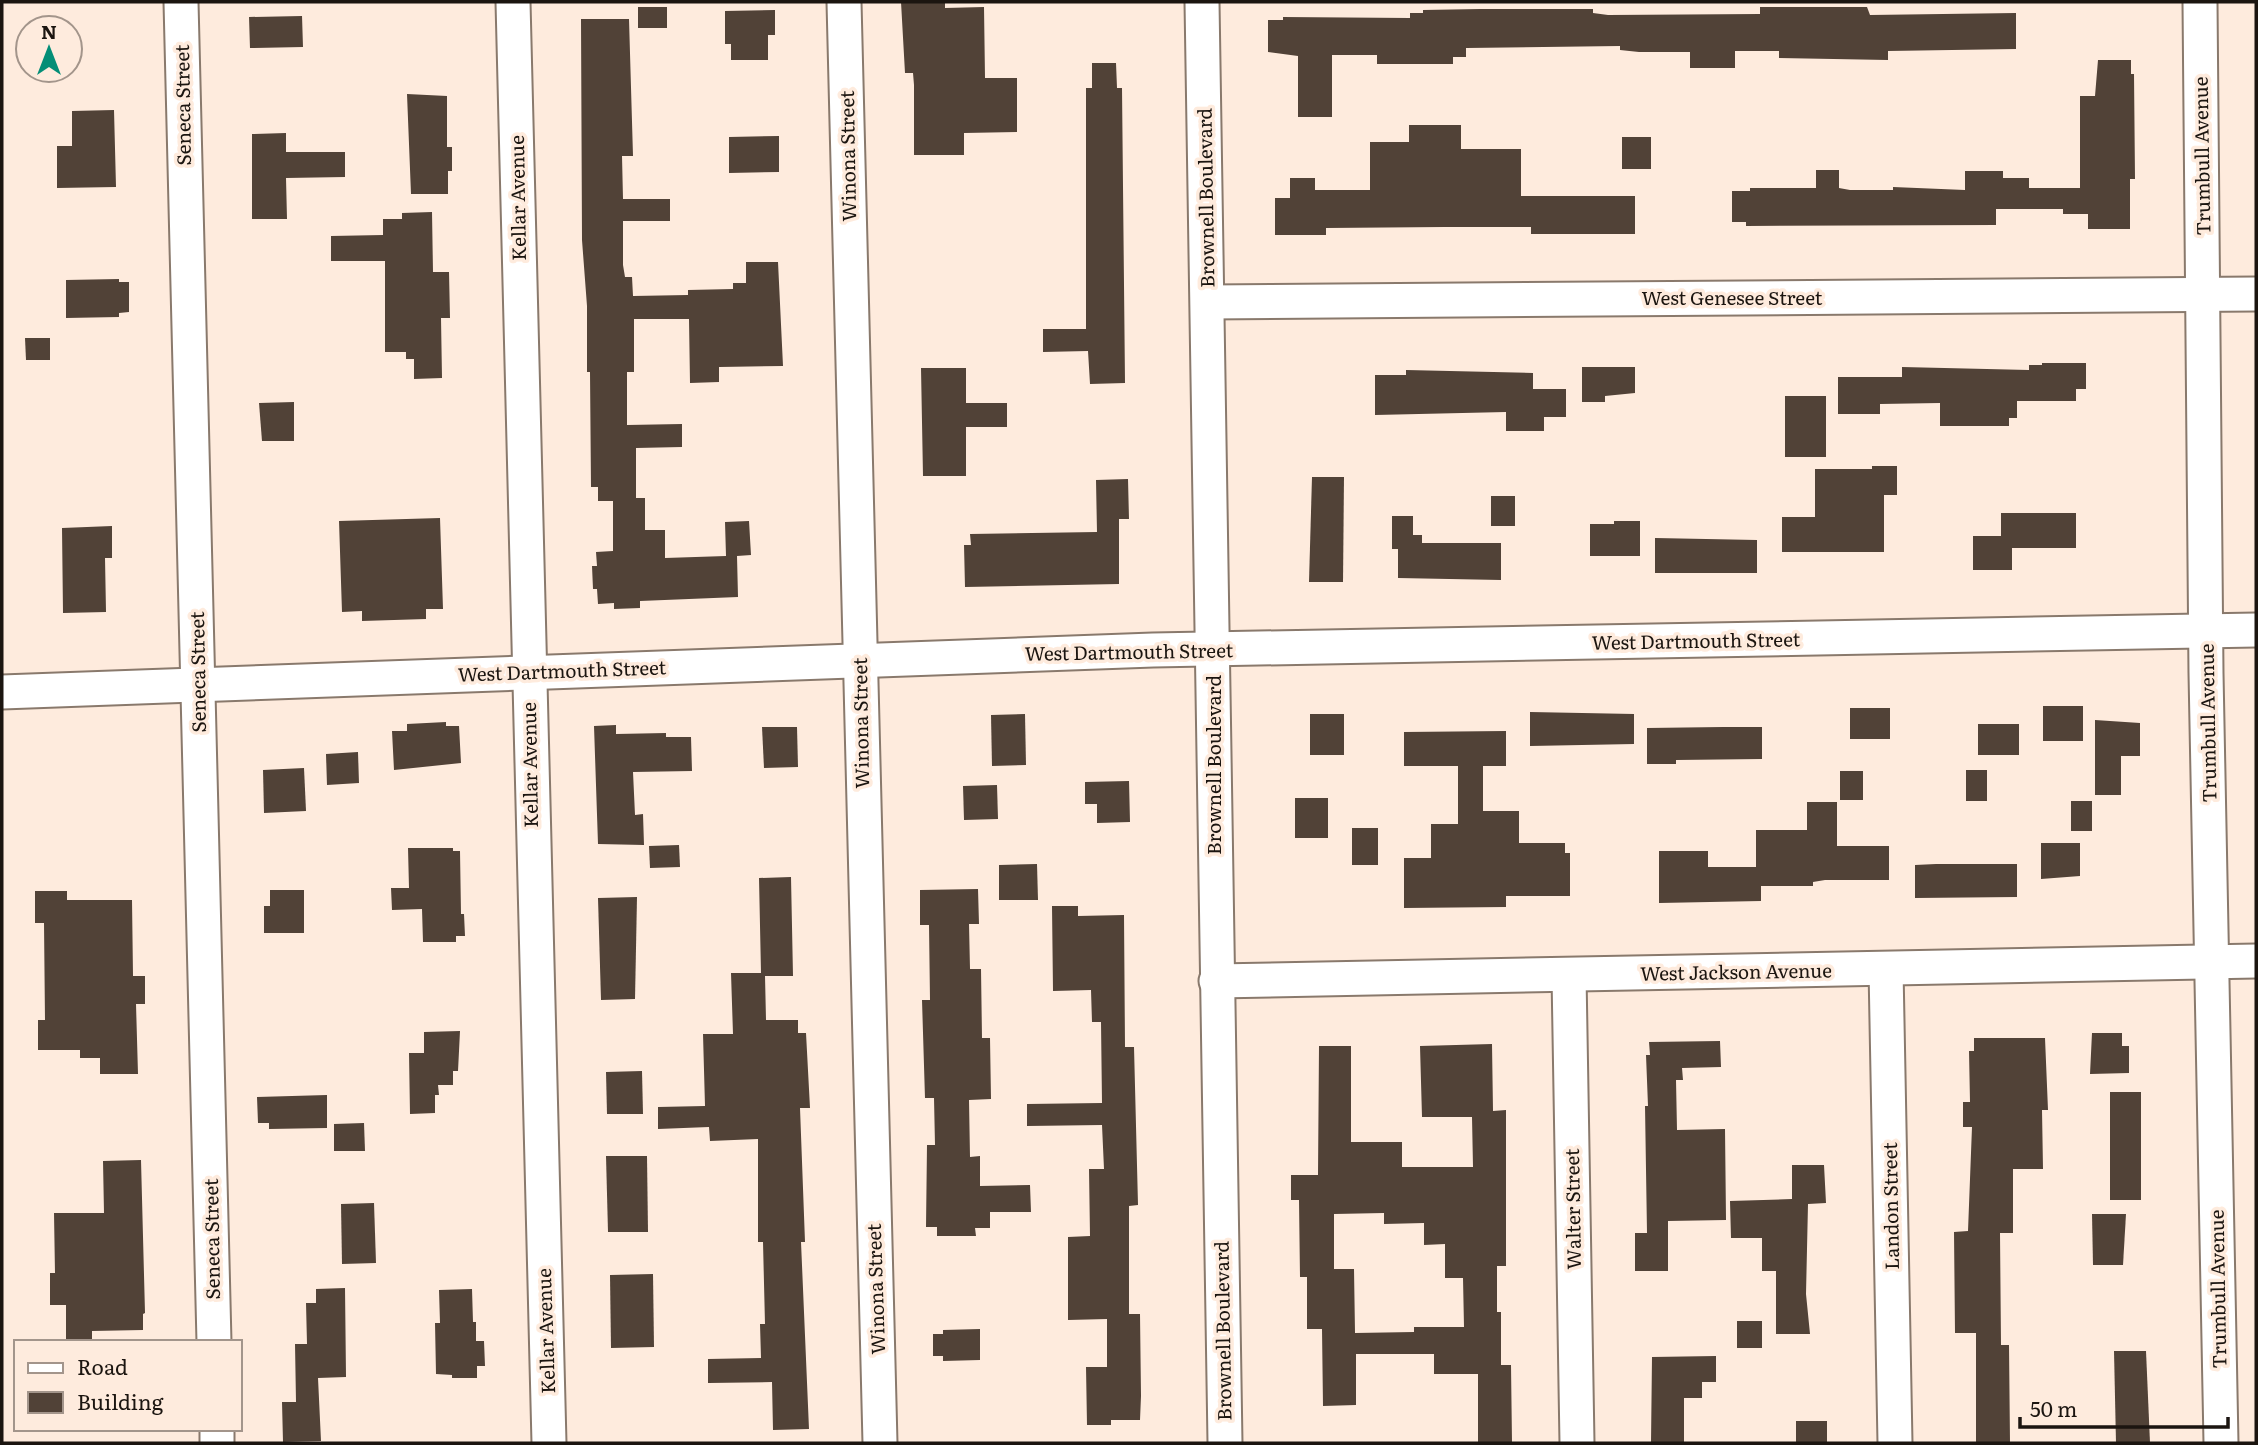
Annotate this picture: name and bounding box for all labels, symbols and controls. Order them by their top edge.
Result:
north arrow [14,14,84,84]
text: N [41,17,57,45]
street label: Seneca Street [167,44,197,166]
street label: Trumbull Avenue [2186,76,2216,236]
street label: Winona Street [832,90,862,222]
street label: Brownell Boulevard [1189,107,1221,288]
street label: Kellar Avenue [502,135,532,261]
street label: West Genesee Street [1642,283,1823,311]
street label: Seneca Street [182,611,212,733]
street label: West Dartmouth Street [1591,624,1801,656]
street label: West Dartmouth Street [1024,635,1234,667]
street label: Trumbull Avenue [2192,643,2222,803]
street label: West Dartmouth Street [457,652,667,688]
street label: Winona Street [845,657,875,789]
street label: Brownell Boulevard [1199,675,1227,855]
street label: Kellar Avenue [514,702,544,828]
street label: West Jackson Avenue [1640,955,1832,987]
street label: Landon Street [1875,1142,1905,1270]
street label: Walter Street [1557,1148,1587,1270]
street label: Seneca Street [196,1178,226,1300]
street label: Trumbull Avenue [2202,1209,2232,1369]
street label: Winona Street [859,1223,891,1355]
street label: Brownell Boulevard [1206,1240,1238,1421]
street label: Kellar Avenue [529,1268,561,1394]
legend [14,1340,242,1431]
text: Road [77,1350,128,1381]
text: Building [77,1385,164,1416]
scale bar [2020,1386,2228,1430]
text: 50 m [2030,1392,2077,1423]

